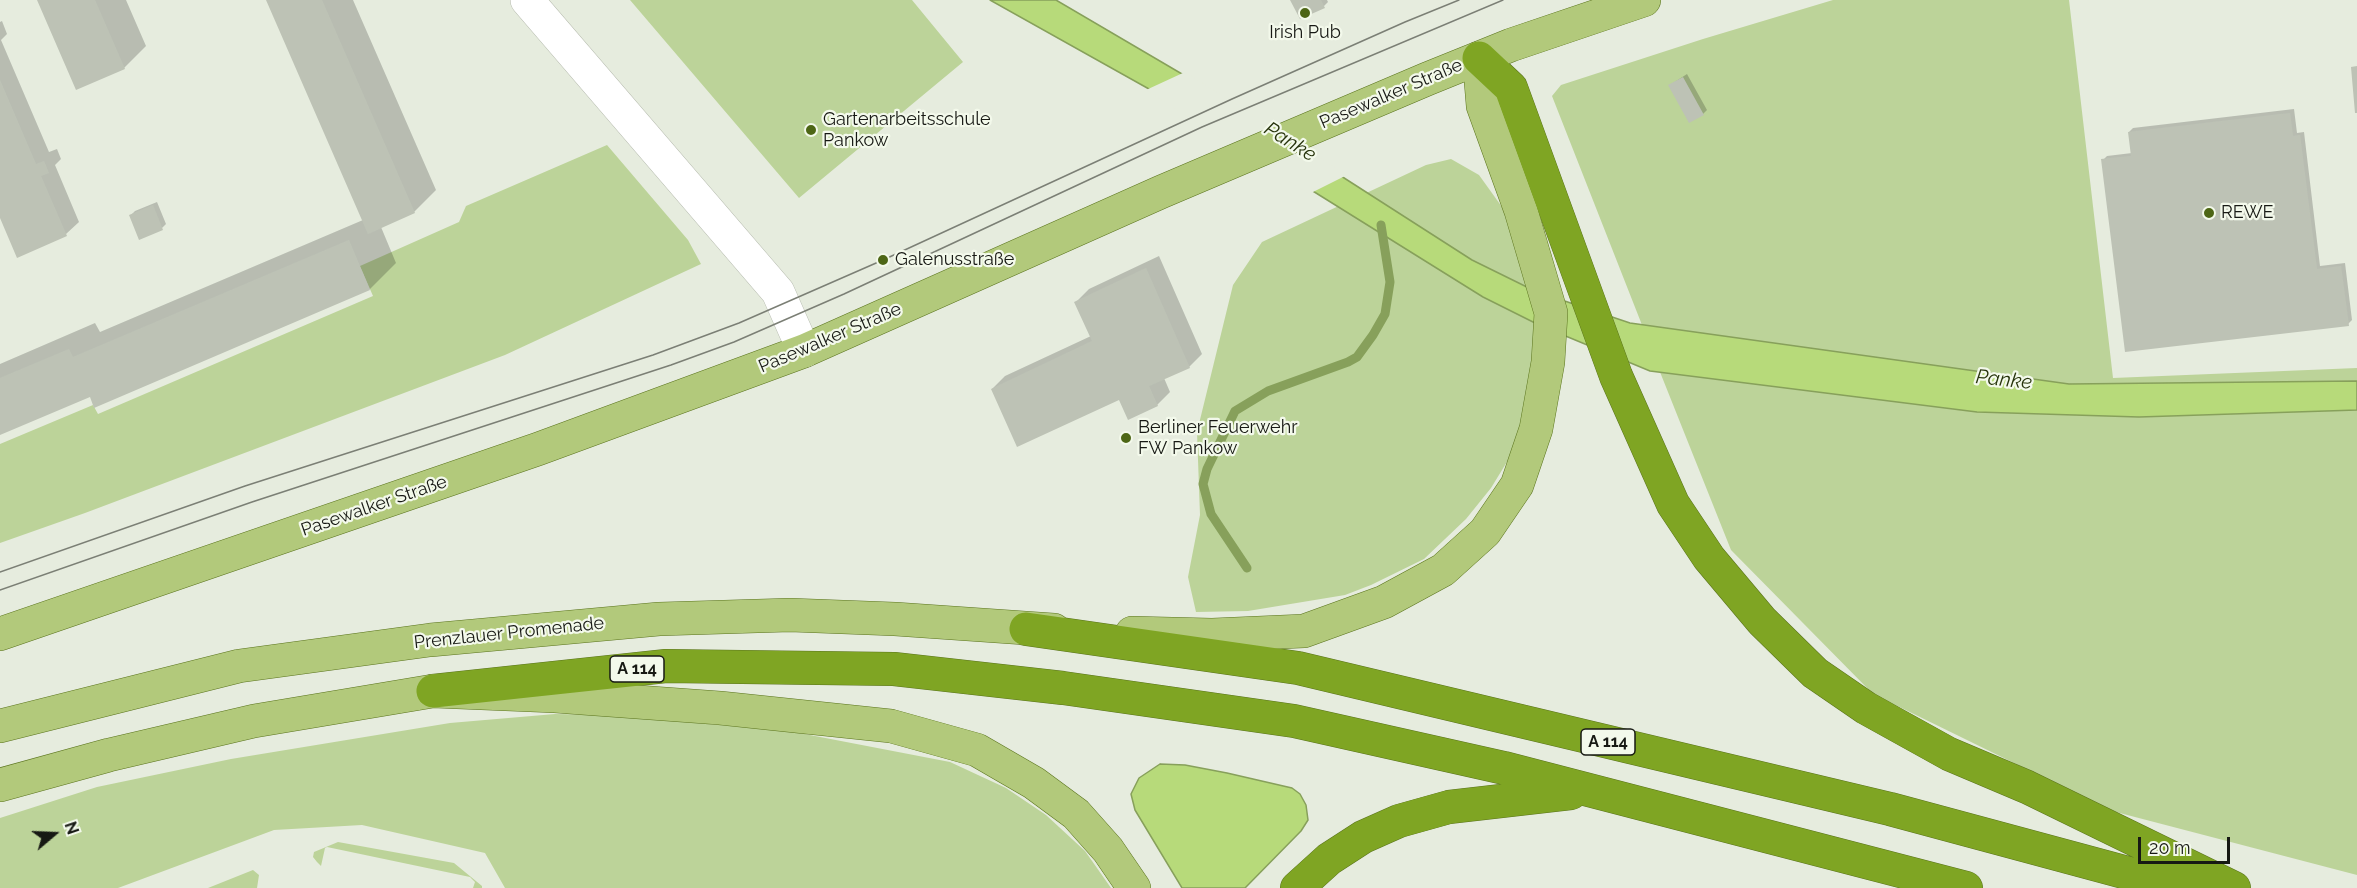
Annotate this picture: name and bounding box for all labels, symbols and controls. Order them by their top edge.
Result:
marker: Irish Pub [1298,6,1312,20]
place label: Irish Pub [1269,22,1341,44]
street label: Pasewalker Straße [1316,54,1466,134]
place label: Gartenarbeitsschule Pankow [823,109,991,152]
water label: Panke [1260,117,1320,167]
marker: Gartenarbeitsschule Pankow [804,123,818,137]
place label: REWE [2221,202,2274,224]
marker: REWE [2202,206,2216,220]
place label: Galenusstraße [895,249,1014,271]
marker: Galenusstraße [876,253,890,267]
street label: Pasewalker Straße [755,298,905,378]
water label: Panke [1975,365,2033,395]
place label: Berliner Feuerwehr FW Pankow [1138,417,1297,460]
marker: Berliner Feuerwehr FW Pankow [1119,431,1133,445]
street label: Pasewalker Straße [298,471,450,541]
street label: Prenzlauer Promenade [413,612,605,654]
road number: A 114 [610,656,664,682]
road number: A 114 [1581,729,1635,755]
north arrow [24,804,84,864]
text: N [61,819,82,837]
scale bar [2141,825,2232,863]
text: 20 m [2149,837,2191,858]

